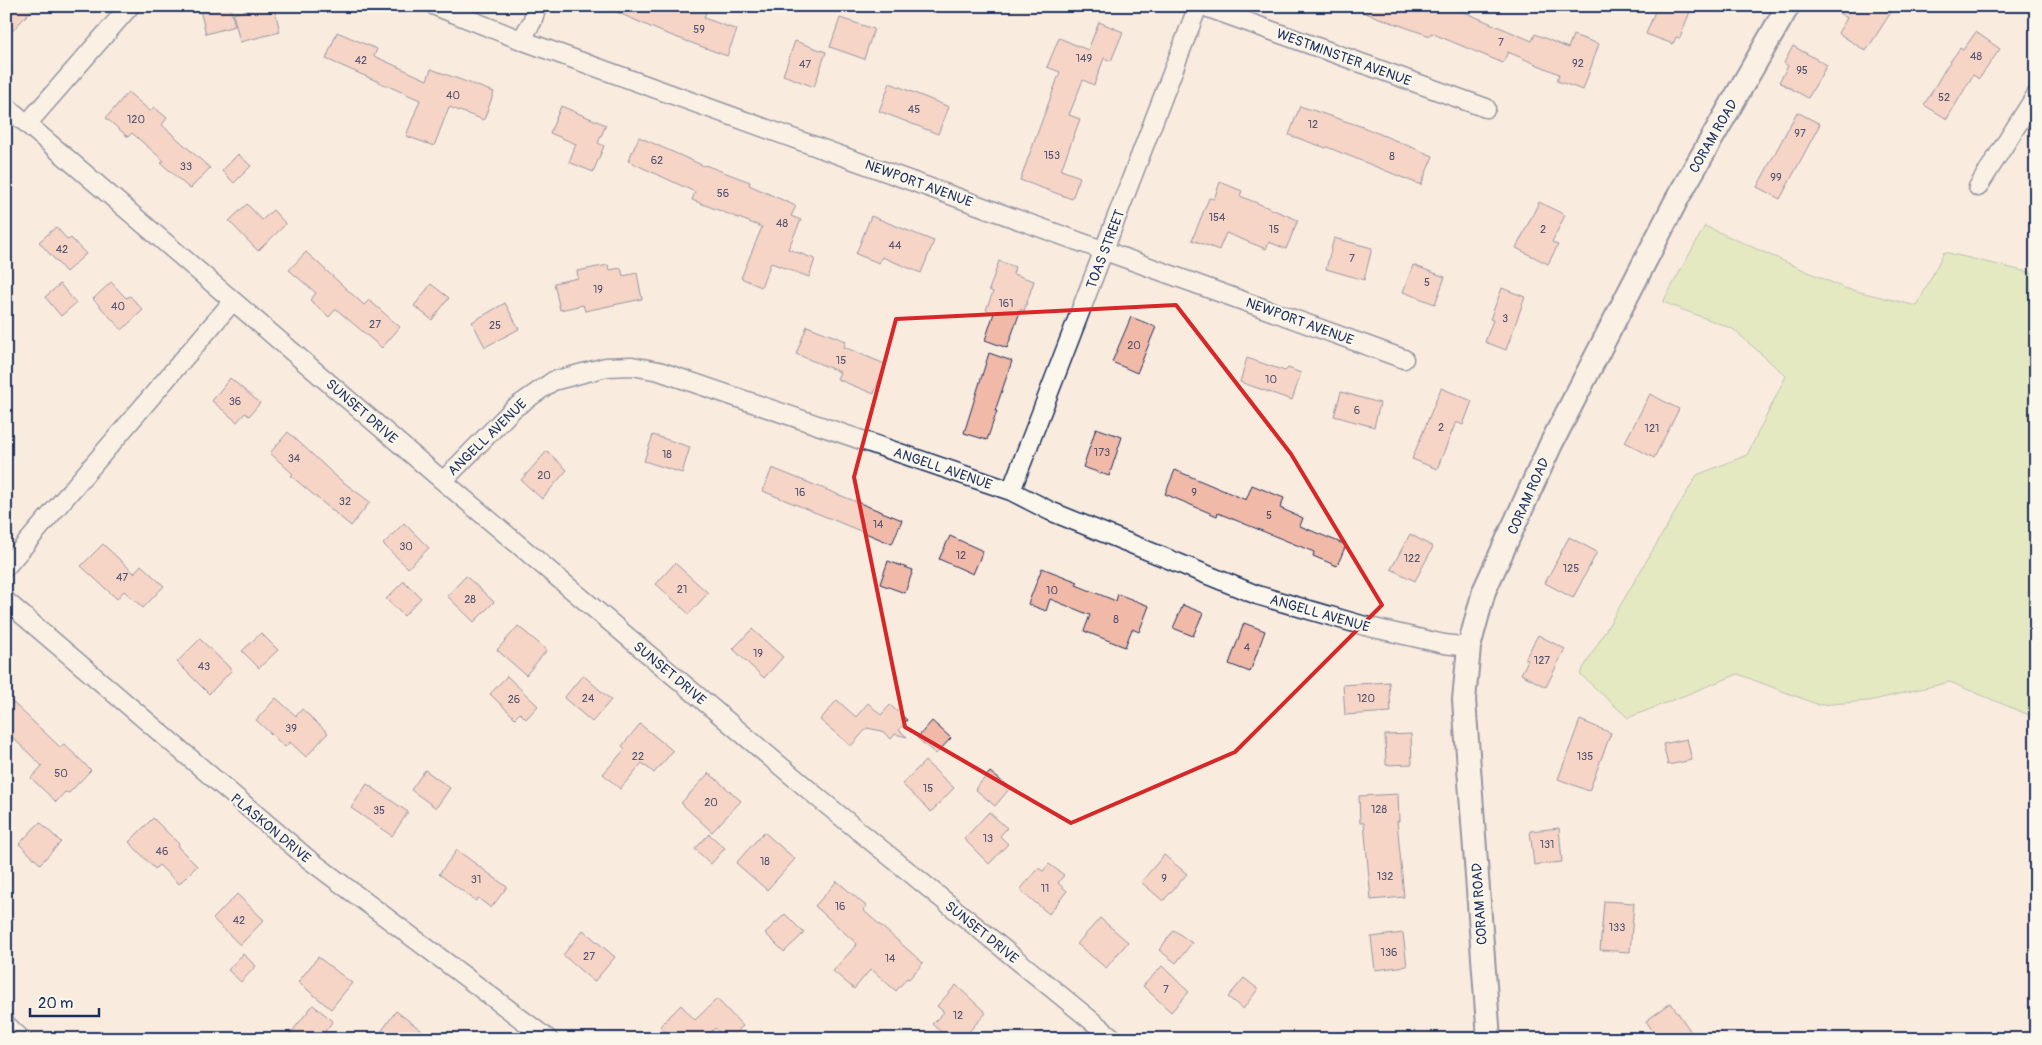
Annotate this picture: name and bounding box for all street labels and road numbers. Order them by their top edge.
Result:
street label: WESTMINSTER AVENUE [1274,25,1414,90]
street label: CORAM ROAD [1686,96,1741,176]
street label: NEWPORT AVENUE [863,156,975,211]
street label: TOAS STREET [1083,207,1128,291]
street label: NEWPORT AVENUE [1244,294,1356,349]
street label: SUNSET DRIVE [322,376,401,447]
street label: ANGELL AVENUE [444,395,530,479]
street label: ANGELL AVENUE [891,444,994,493]
street label: CORAM ROAD [1504,455,1553,537]
street label: ANGELL AVENUE [1268,591,1372,636]
street label: SUNSET DRIVE [630,638,709,709]
street label: PLASKON DRIVE [227,790,314,867]
street label: CORAM ROAD [1468,862,1491,946]
street label: SUNSET DRIVE [941,898,1022,967]

